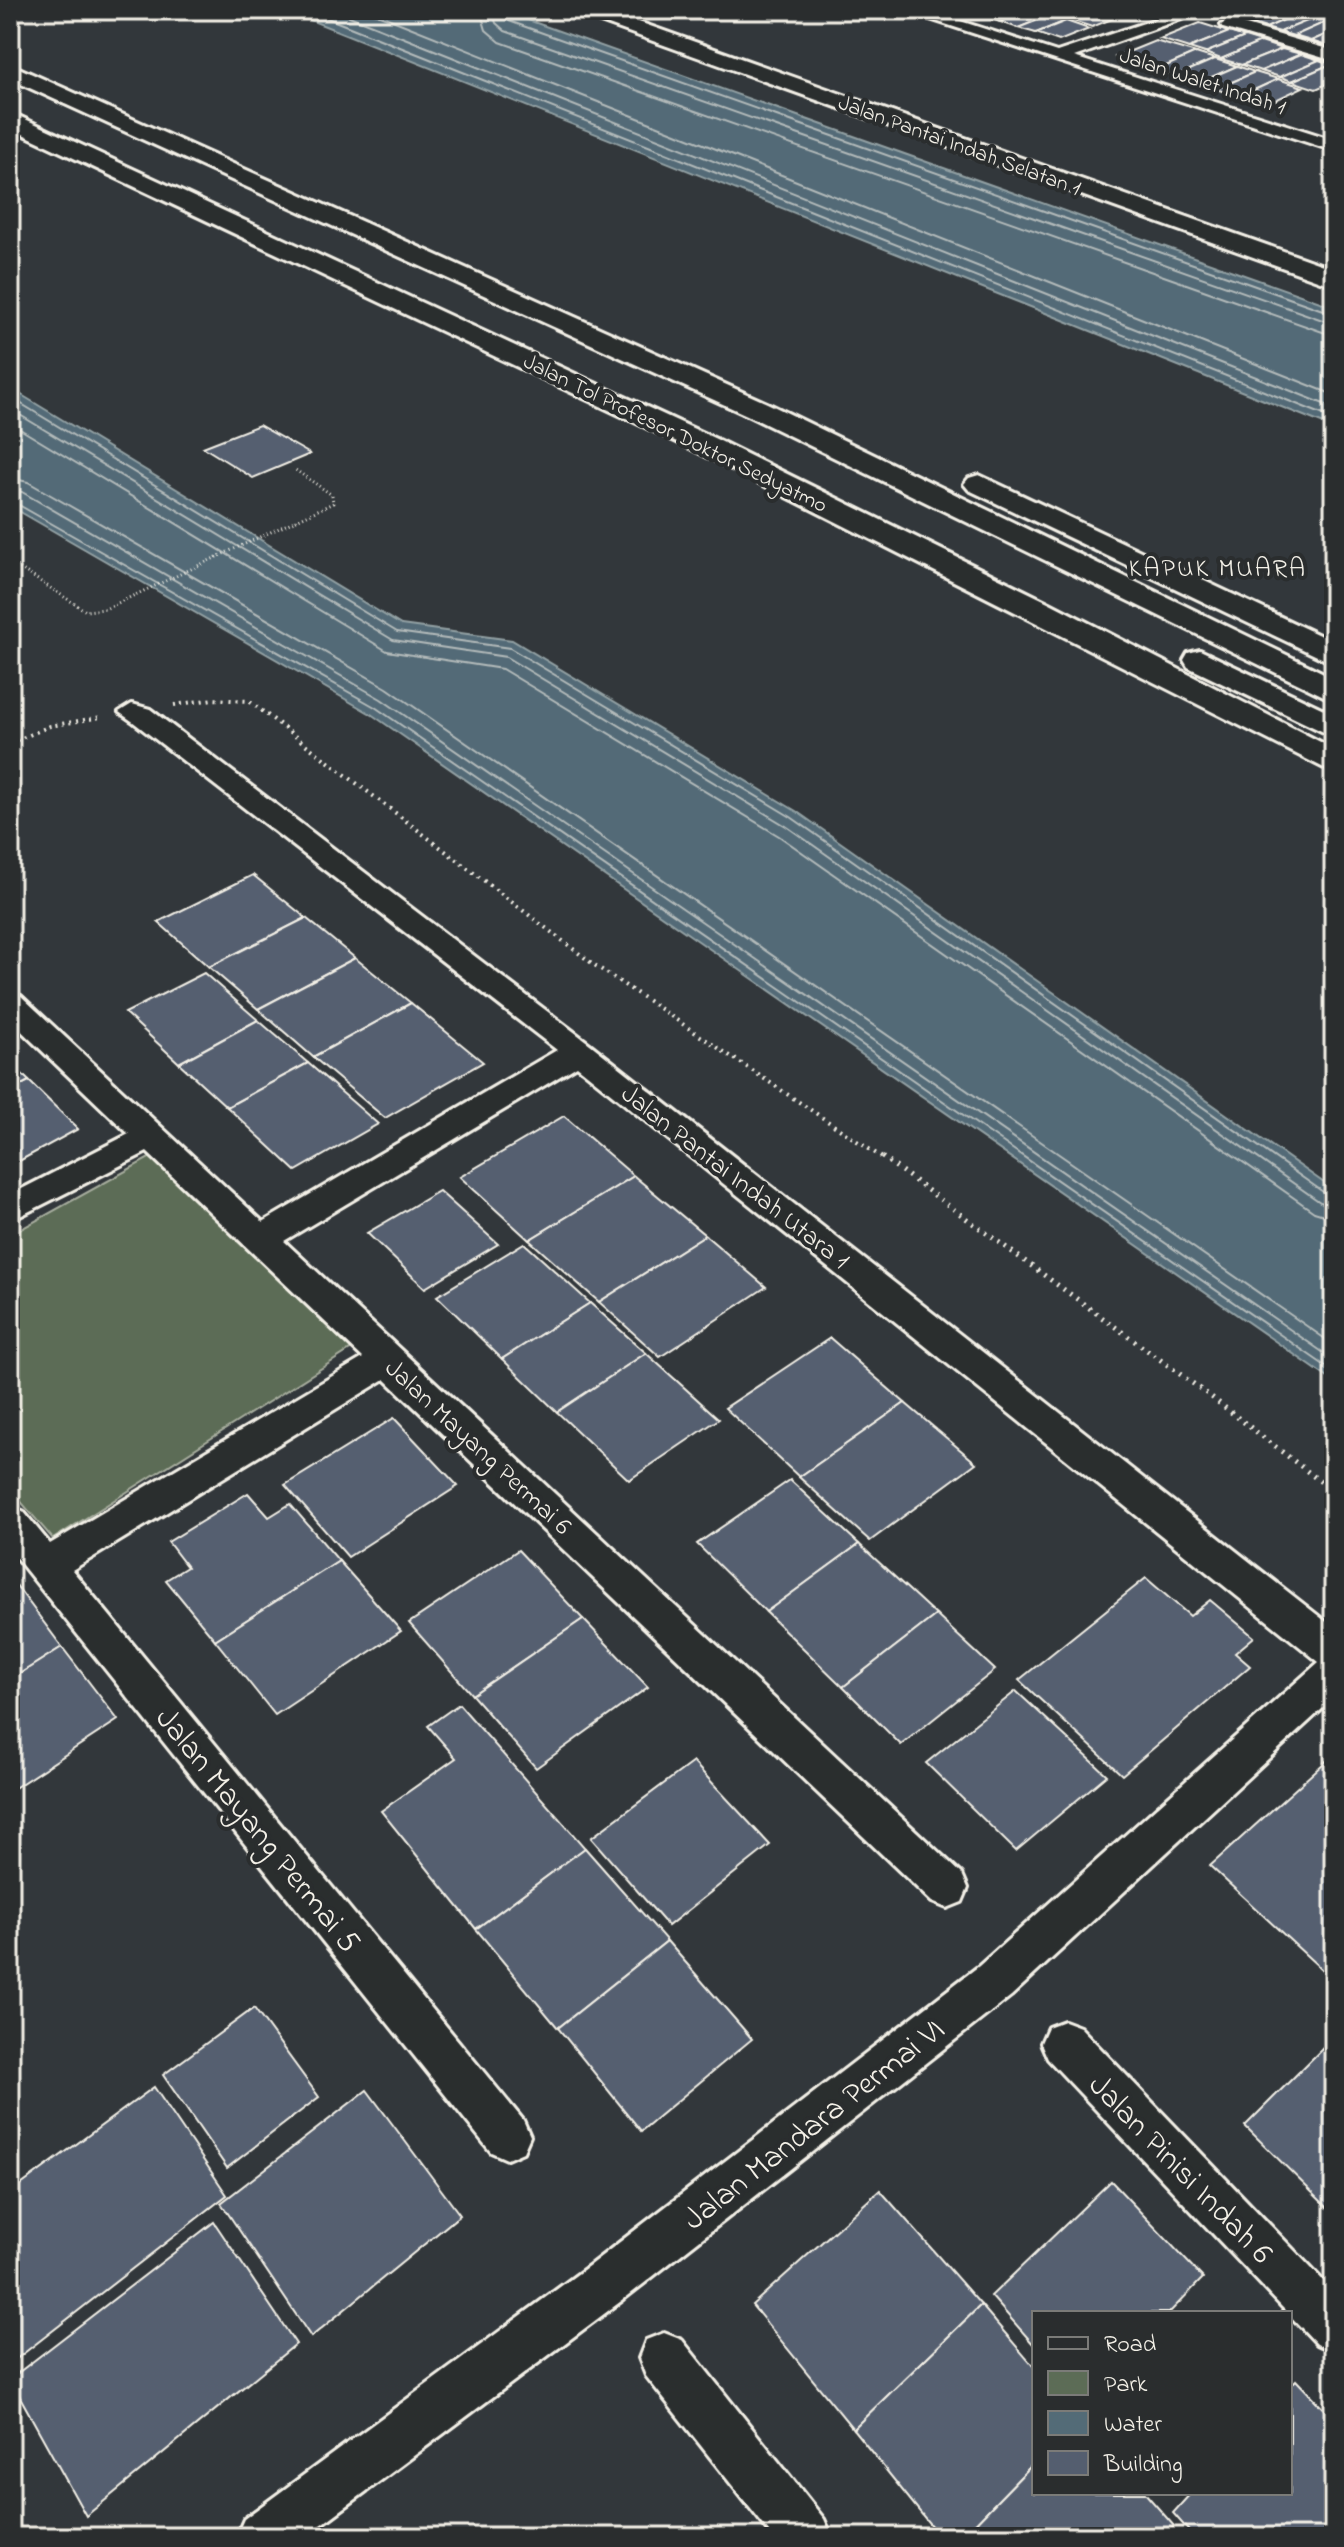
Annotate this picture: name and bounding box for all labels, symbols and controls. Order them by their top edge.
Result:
street label: Jalan Walet Indah 1 [1115,41,1289,125]
street label: Jalan Pantai Indah Selatan 1 [833,88,1085,206]
street label: Jalan Tol Profesor Doktor Sedyatmo [517,347,832,523]
district label: KAPUK MUARA [1129,551,1307,589]
street label: Jalan Pantai Indah Utara 1 [612,1077,857,1280]
street label: Jalan Mayang Permai 6 [375,1351,579,1545]
street label: Jalan Mayang Permai 5 [142,1698,370,1964]
street label: Jalan Mandara Permai VI [674,2008,956,2243]
street label: Jalan Pinisi Indah 6 [1076,2065,1283,2276]
legend [1032,2311,1292,2495]
text: Road [1104,2328,1157,2363]
text: Park [1104,2368,1148,2403]
text: Water [1104,2408,1162,2443]
text: Building [1103,2448,1183,2483]

